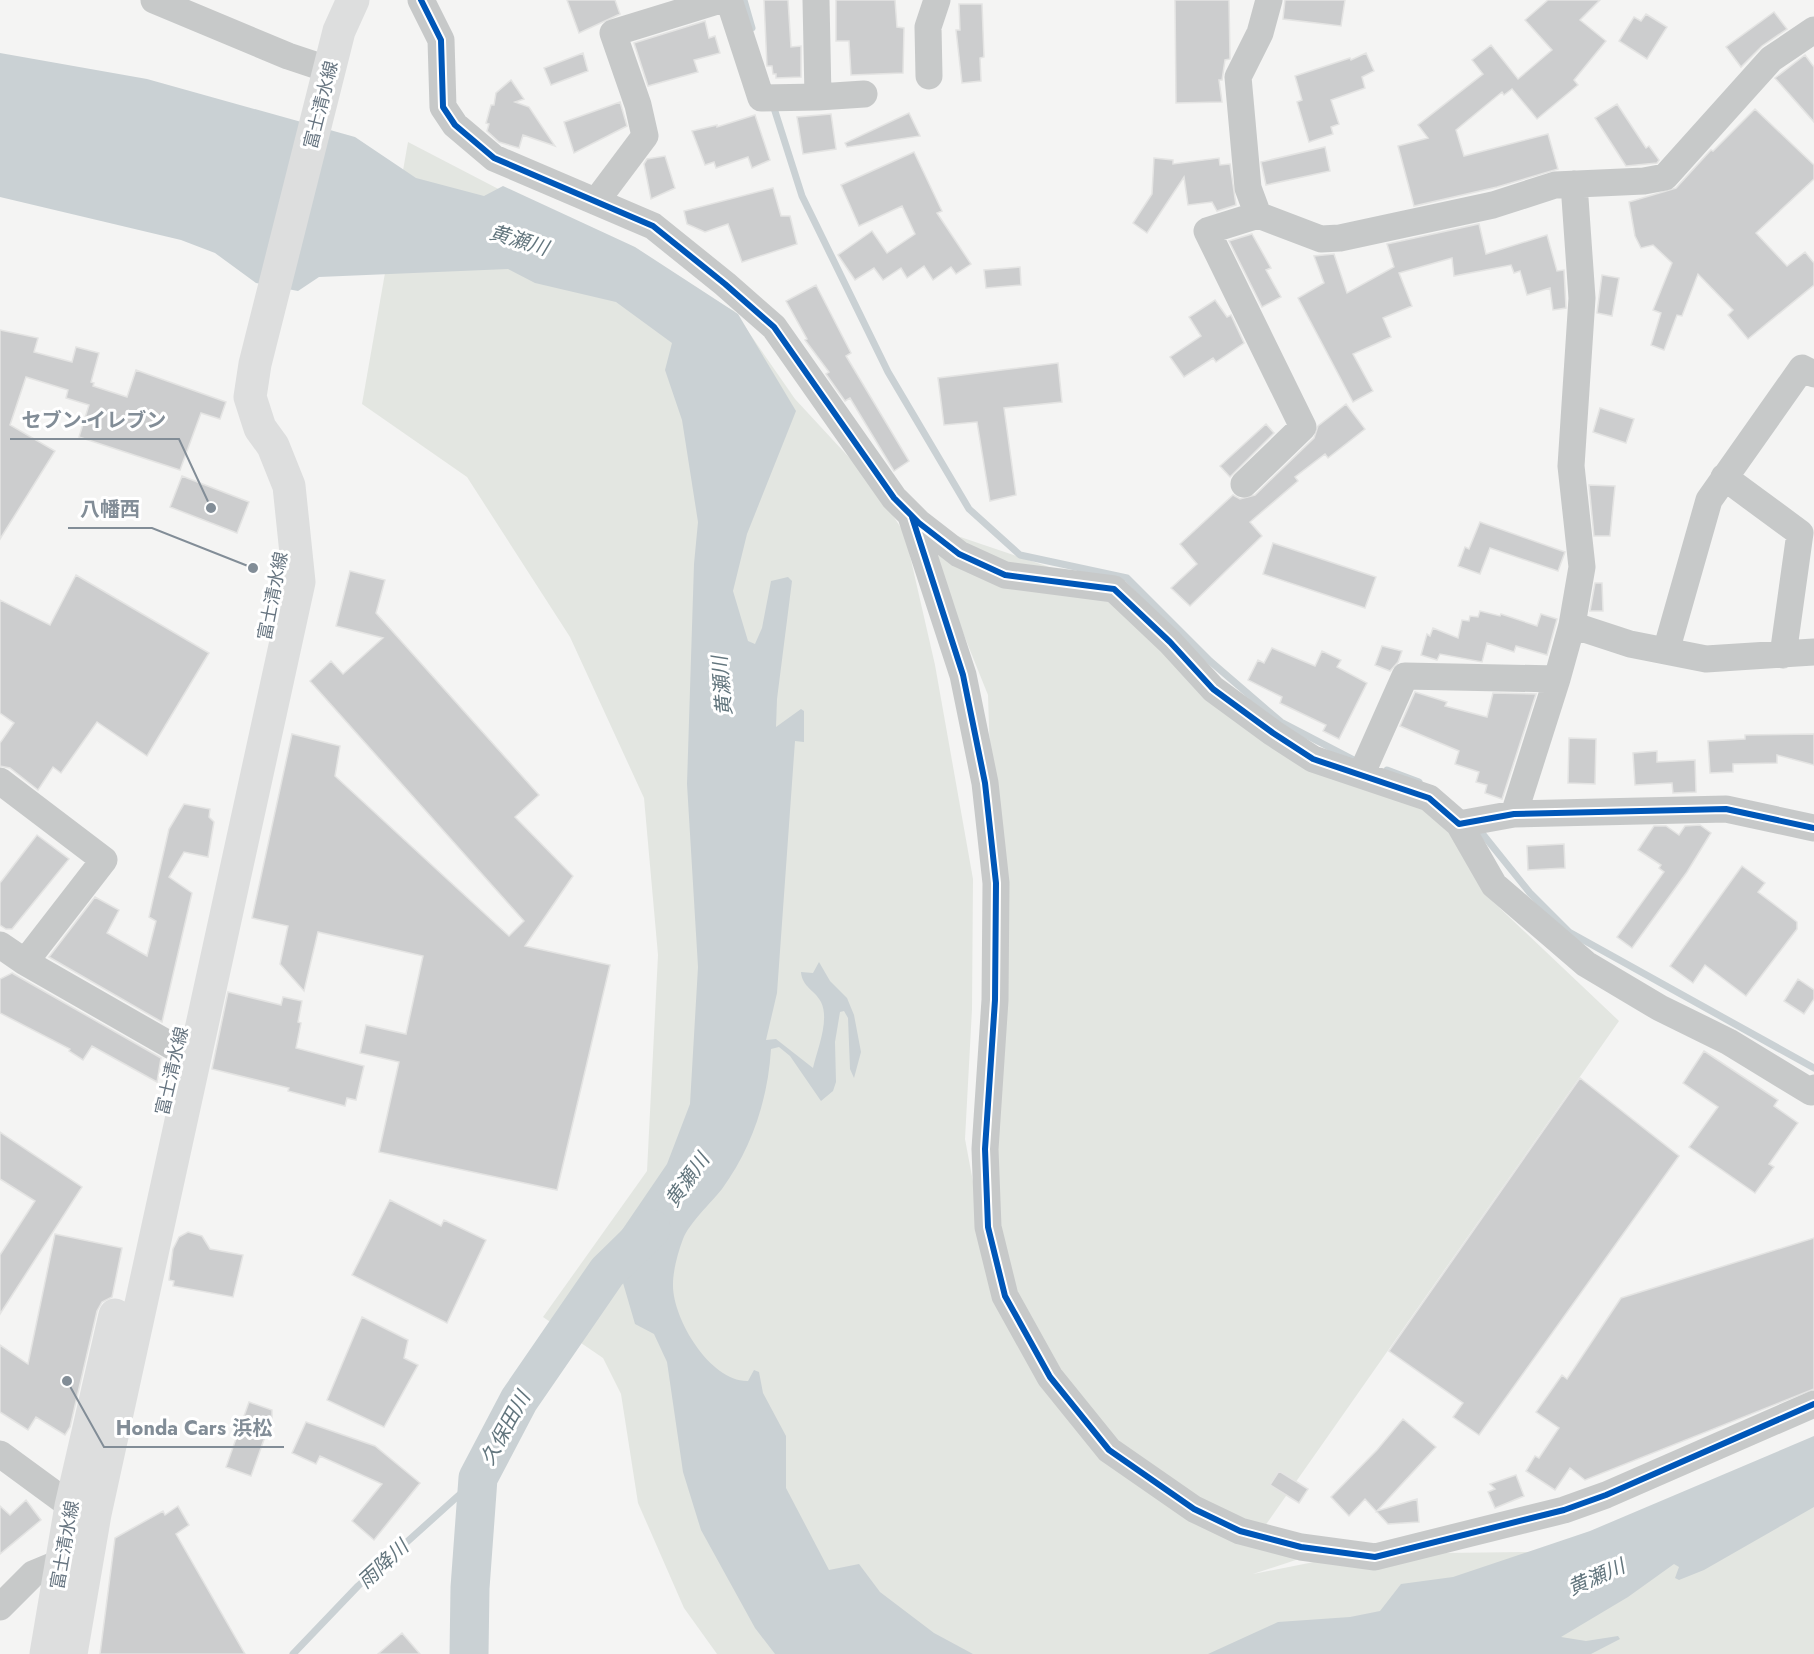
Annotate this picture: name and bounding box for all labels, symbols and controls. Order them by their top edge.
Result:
street label: 富士清水線 [297,58,345,152]
water label: 黄瀬川 [486,218,554,264]
callout: セブン-イレブン [10,401,179,439]
text: セブン-イレブン [22,406,166,435]
callout: 八幡西 [68,490,152,528]
text: 八幡西 [80,495,140,524]
street label: 富士清水線 [252,549,294,643]
water label: 黄瀬川 [705,653,740,717]
street label: 富士清水線 [149,1024,195,1118]
water label: 黄瀬川 [658,1146,718,1213]
water label: 久保田川 [473,1384,538,1470]
callout: Honda Cars 浜松 [104,1409,284,1447]
text: Honda Cars 浜松 [116,1414,272,1443]
street label: 富士清水線 [44,1498,86,1592]
water label: 雨降川 [352,1532,417,1595]
water label: 黄瀬川 [1563,1551,1631,1603]

